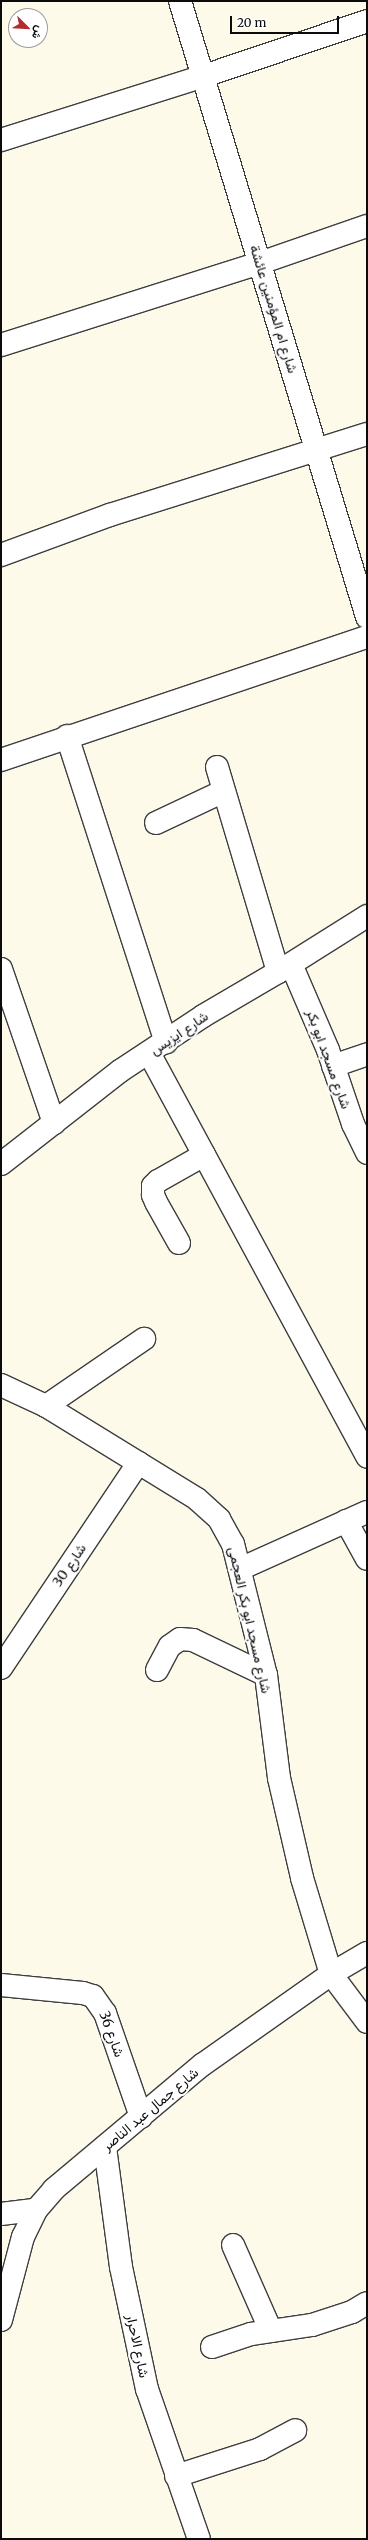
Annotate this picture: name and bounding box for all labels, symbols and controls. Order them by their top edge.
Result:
north arrow [8,8,48,48]
scale bar [232,8,341,34]
text: 20 m [237,15,266,30]
text: ش [29,24,47,41]
street label: شارع ام المؤمنين عائشة [246,243,302,375]
street label: شارع ايزيس [147,1007,211,1059]
street label: شارع مسجد ابو بكر [303,1007,355,1111]
street label: شارع 30 [49,1540,89,1590]
street label: شارع مسجد ابو بكر العجمى [225,1545,275,1695]
street label: شارع 36 [96,2009,128,2059]
street label: شارع جمال عبد الناصر [98,2064,202,2154]
street label: شارع الاحرار [123,2313,153,2379]

